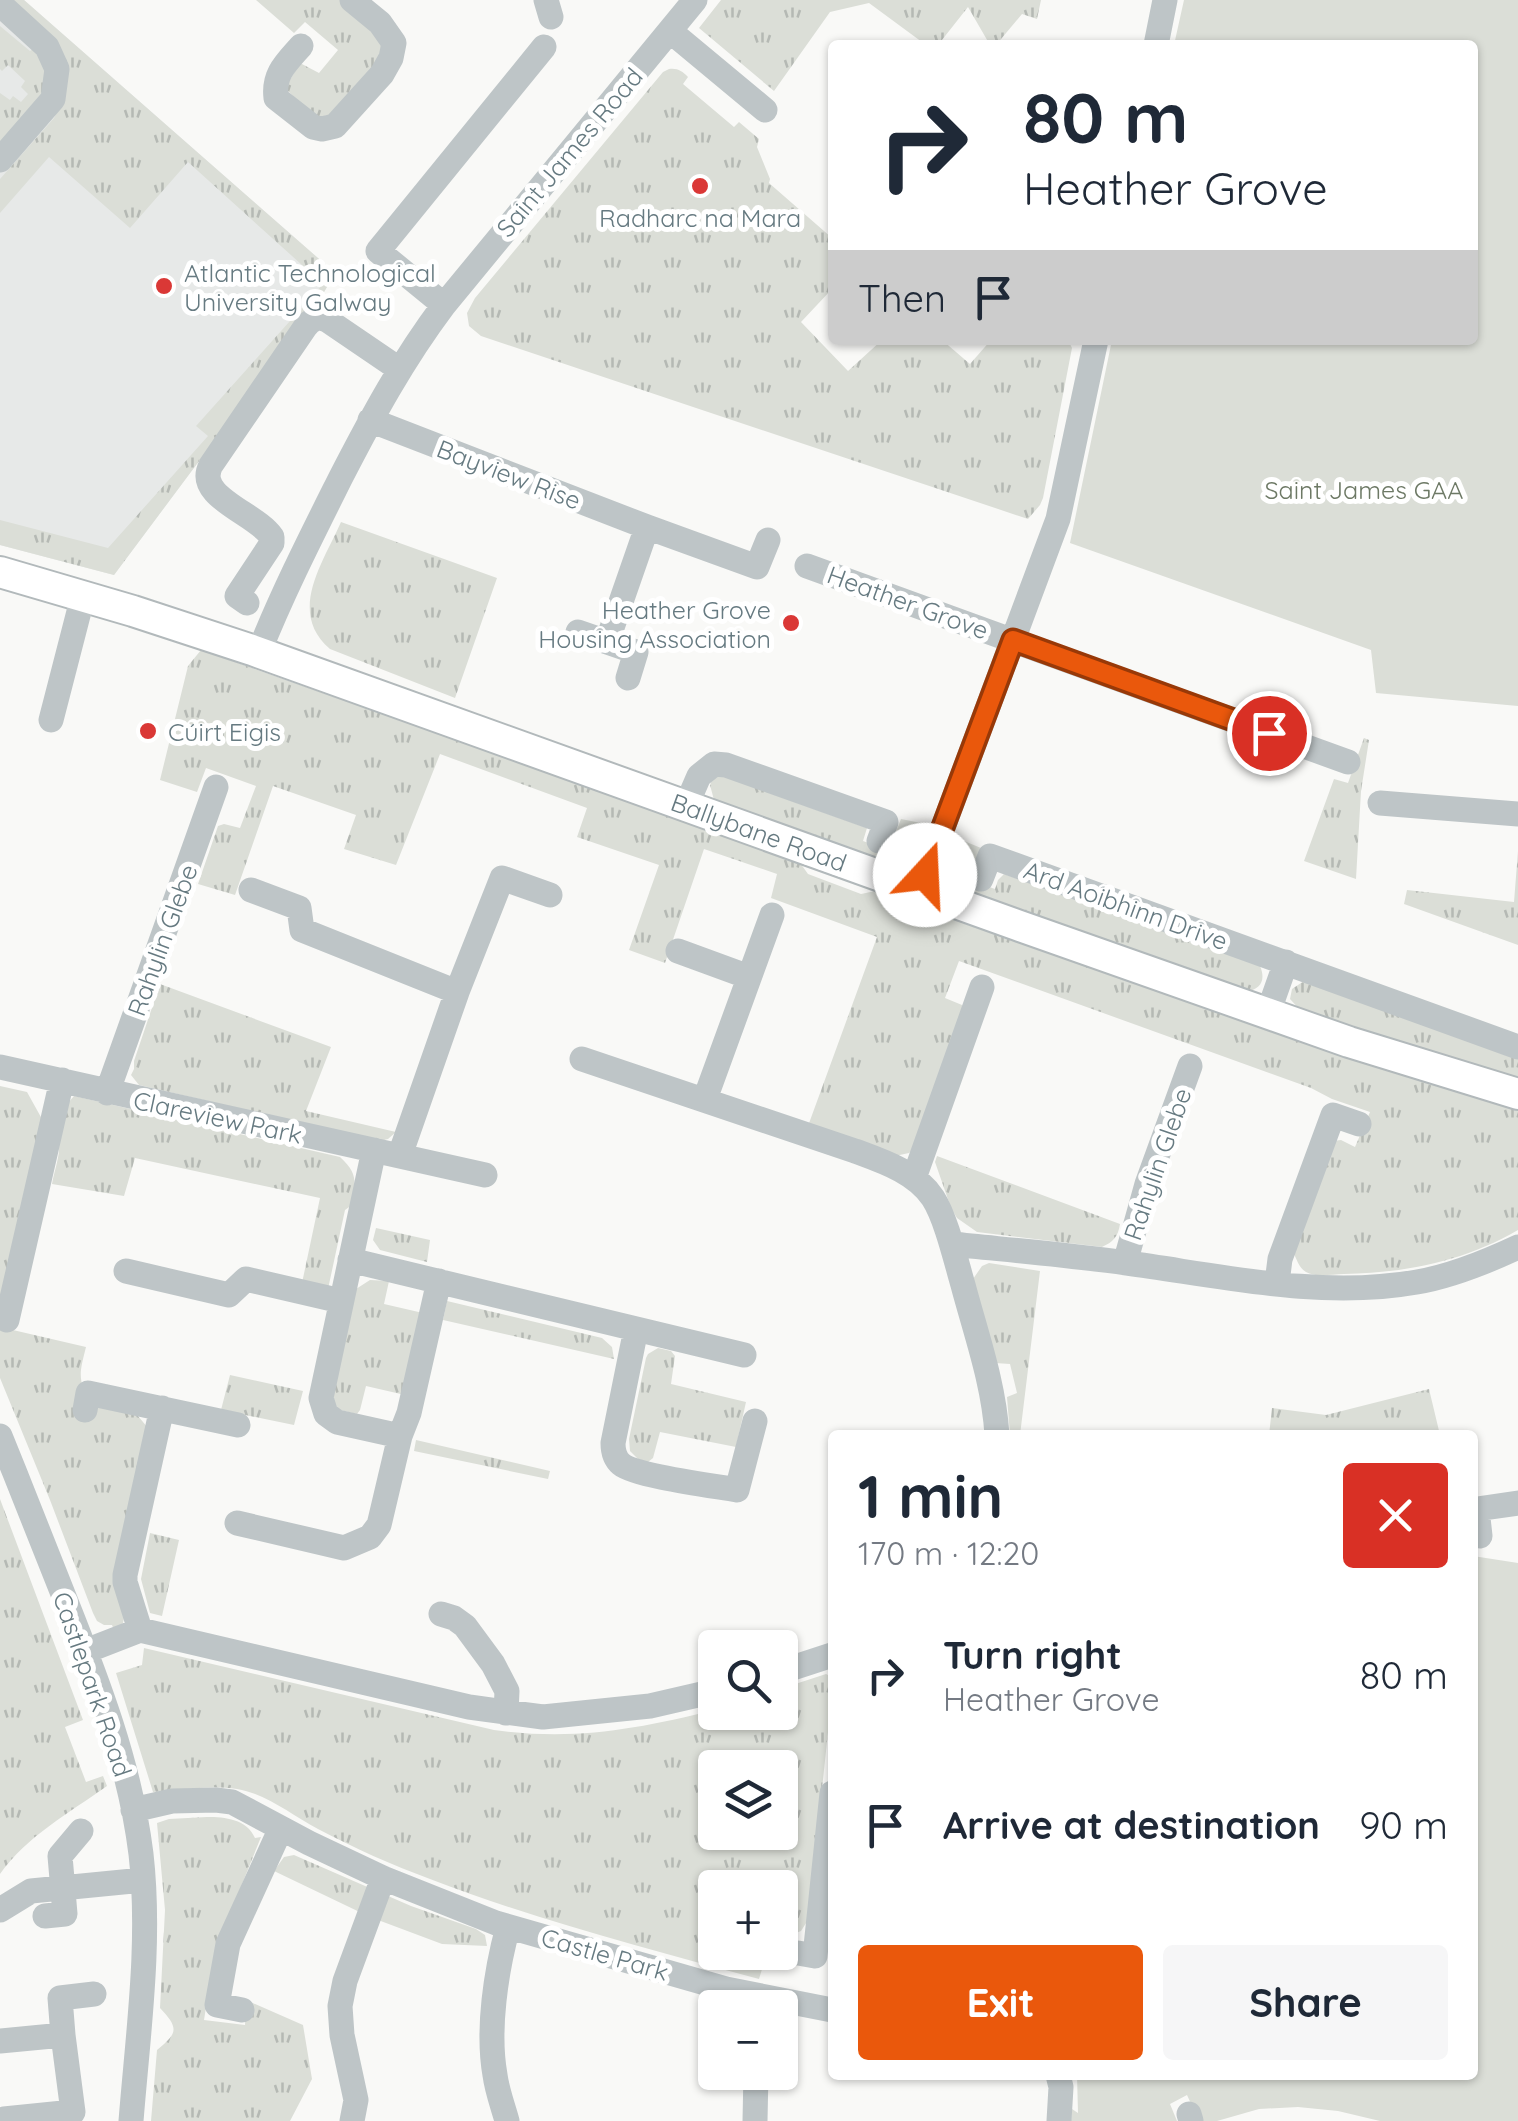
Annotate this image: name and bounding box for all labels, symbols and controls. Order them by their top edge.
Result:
street label: Saint James Road [489,61,649,243]
text: 80 m [1023,73,1188,161]
icon: right [858,80,988,210]
text: Heather Grove [1023,160,1328,216]
marker: Radharc na Mara [689,175,711,197]
place label: Radharc na Mara [599,202,801,233]
place label: Atlantic Technological University Galway [184,257,436,317]
icon: arrive [966,270,1021,325]
text: Then [858,274,946,322]
marker: Atlantic Technological University Galway [153,275,175,297]
street label: Bayview Rise [433,432,585,516]
park label: Saint James GAA [1265,474,1463,505]
street label: Heather Grove [823,558,993,646]
place label: Heather Grove Housing Association [538,594,771,654]
marker: Heather Grove Housing Association [780,612,802,634]
pin [1227,691,1312,776]
icon: arrive [1242,706,1297,761]
place label: Cúirt Eigis [168,716,281,747]
marker: Cúirt Eigis [137,720,159,742]
street label: Ballybane Road [667,786,851,878]
position arrow [873,823,977,927]
street label: Ard Aoibhinn Drive [1020,854,1232,956]
street label: Rahylin Glebe [120,860,204,1020]
street label: Clareview Park [131,1084,305,1150]
street label: Rahylin Glebe [1116,1084,1198,1244]
text: 1 min [858,1458,1003,1533]
button: close [1343,1463,1448,1568]
text: 170 m · 12:20 [858,1533,1039,1573]
street label: Castlepark Road [47,1587,139,1781]
map controls [698,1630,798,2090]
button: search [698,1630,798,1730]
text: Turn right [943,1631,1122,1679]
icon: right [858,1648,913,1703]
text: 80 m [1360,1651,1448,1699]
text: Heather Grove [943,1679,1160,1719]
button: layers [698,1750,798,1850]
icon: arrive [858,1798,913,1853]
text: Arrive at destination [943,1801,1320,1849]
text: 90 m [1359,1801,1448,1849]
button: + [698,1870,798,1970]
street label: Castle Park [538,1921,672,1987]
button: Exit [858,1945,1143,2060]
button: Share [1163,1945,1448,2060]
button: − [698,1990,798,2090]

